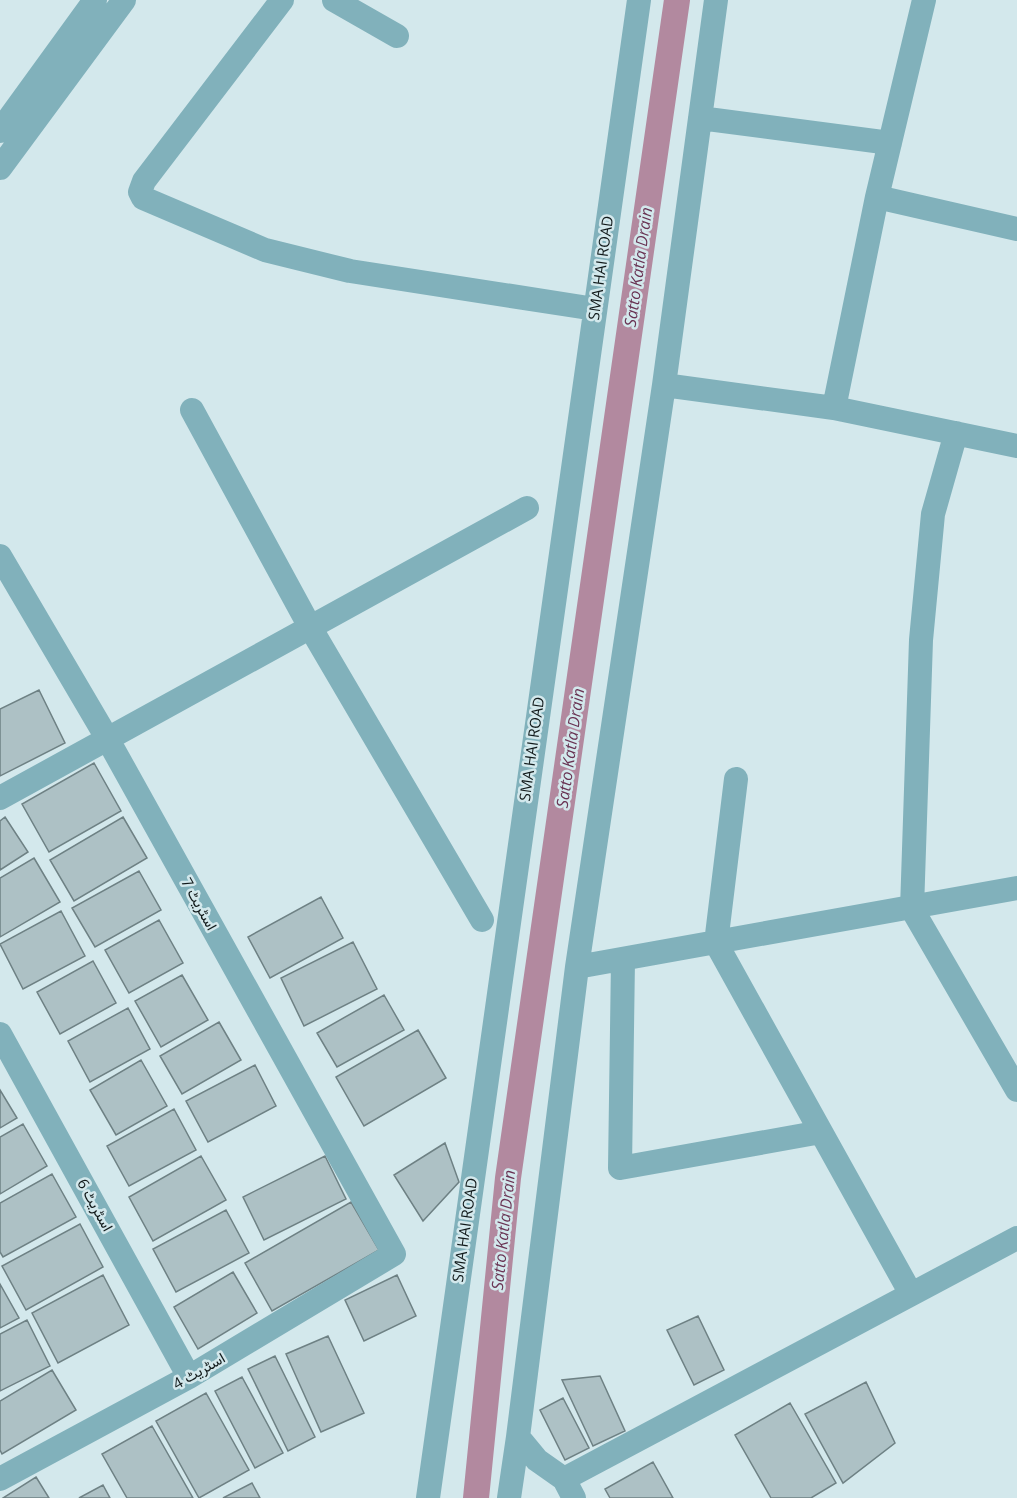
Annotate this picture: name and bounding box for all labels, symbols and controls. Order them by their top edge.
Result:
water label: Satto Katla Drain [619,206,657,328]
street label: SMA HAI ROAD [583,214,617,321]
water label: Satto Katla Drain [551,687,589,809]
street label: SMA HAI ROAD [514,695,548,802]
street label: اسٹریٹ 7 [177,874,222,933]
water label: Satto Katla Drain [486,1169,520,1291]
street label: اسٹریٹ 6 [73,1175,118,1234]
street label: SMA HAI ROAD [447,1176,481,1283]
street label: اسٹریٹ 4 [169,1347,228,1393]

